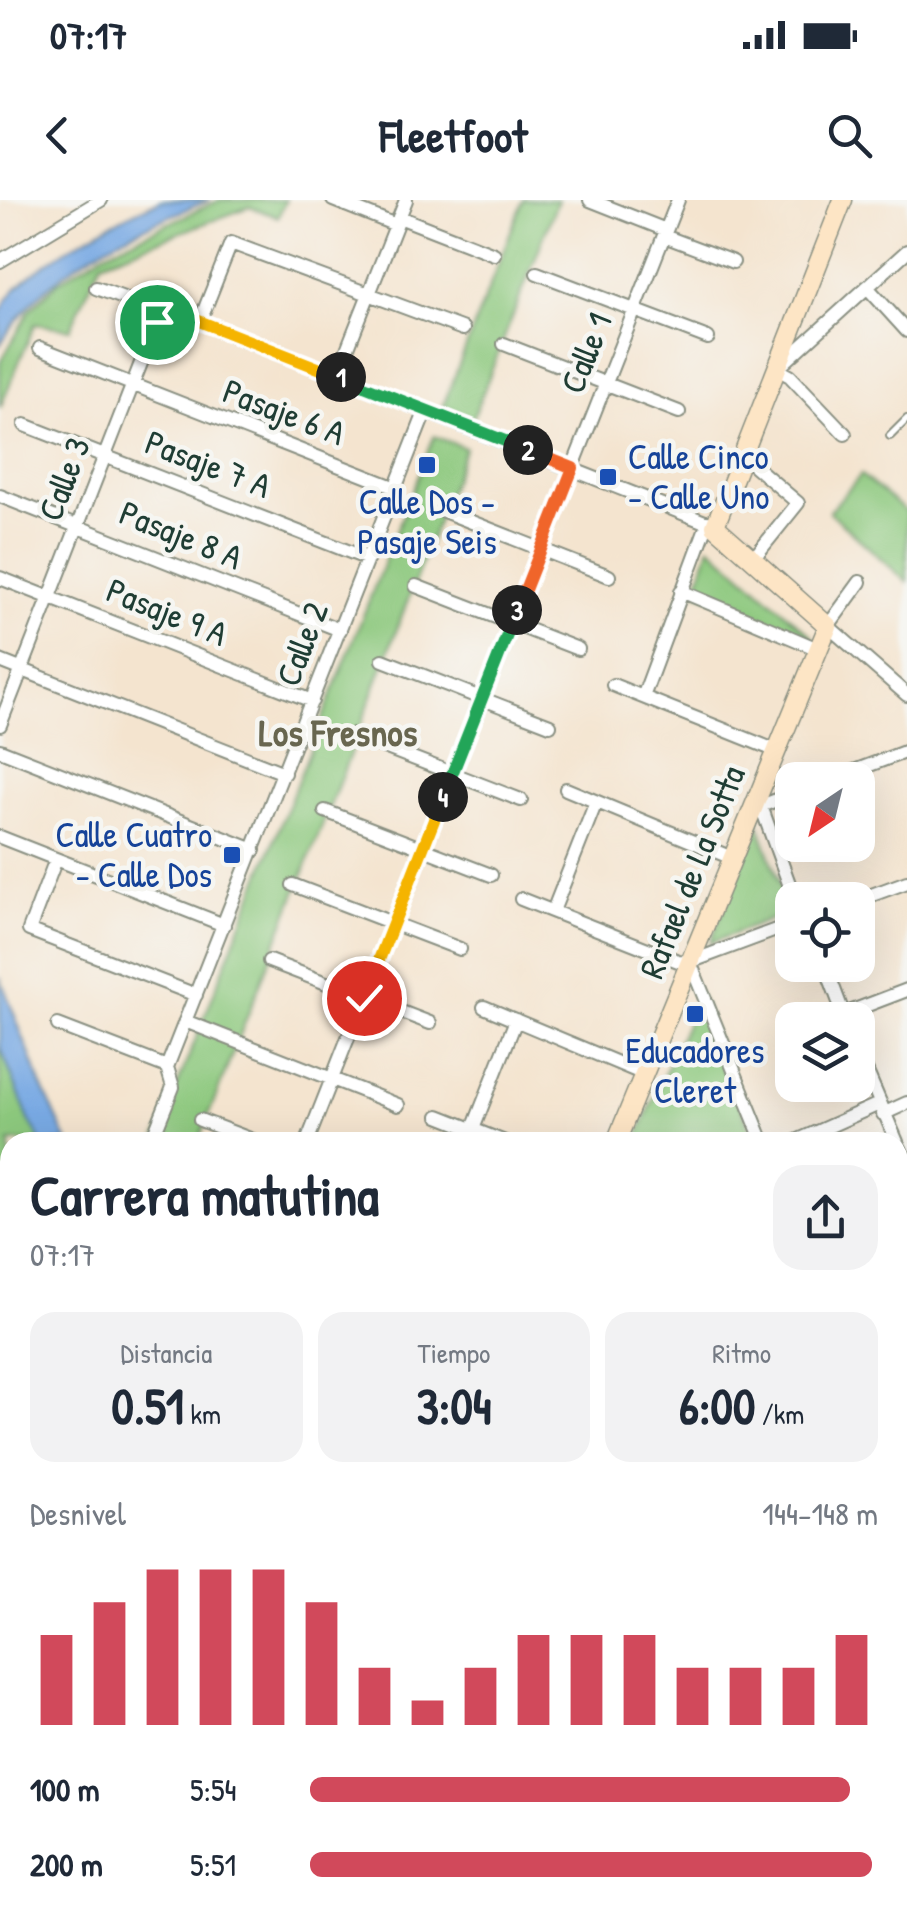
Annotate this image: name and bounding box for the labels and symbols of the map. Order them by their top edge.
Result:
pin [115,280,200,365]
street label: Calle 1 [548,306,623,400]
pin: 1 [316,352,366,402]
street label: Pasaje 6 A [216,367,352,456]
street label: Pasaje 7 A [139,418,277,509]
pin: 2 [503,425,553,475]
street label: Calle 3 [26,430,101,527]
place label: Calle Cinco - Calle Uno [628,433,769,520]
marker: Calle Dos - Pasaje Seis [416,454,438,476]
marker: Calle Cinco - Calle Uno [597,466,619,488]
place label: Calle Dos - Pasaje Seis [357,478,497,565]
street label: Pasaje 8 A [113,489,249,580]
street label: Pasaje 9 A [100,566,234,657]
pin: 3 [492,585,542,635]
street label: Calle 2 [264,595,339,693]
district label: Los Fresnos [259,706,418,758]
street label: Rafael de La Sotta [627,758,756,985]
north arrow [775,762,875,862]
pin: 4 [418,772,468,822]
place label: Calle Cuatro - Calle Dos [56,811,212,898]
marker: Calle Cuatro - Calle Dos [221,844,243,866]
pin [322,956,407,1041]
marker: Educadores Cleret [684,1003,706,1025]
place label: Educadores Cleret [625,1027,765,1114]

